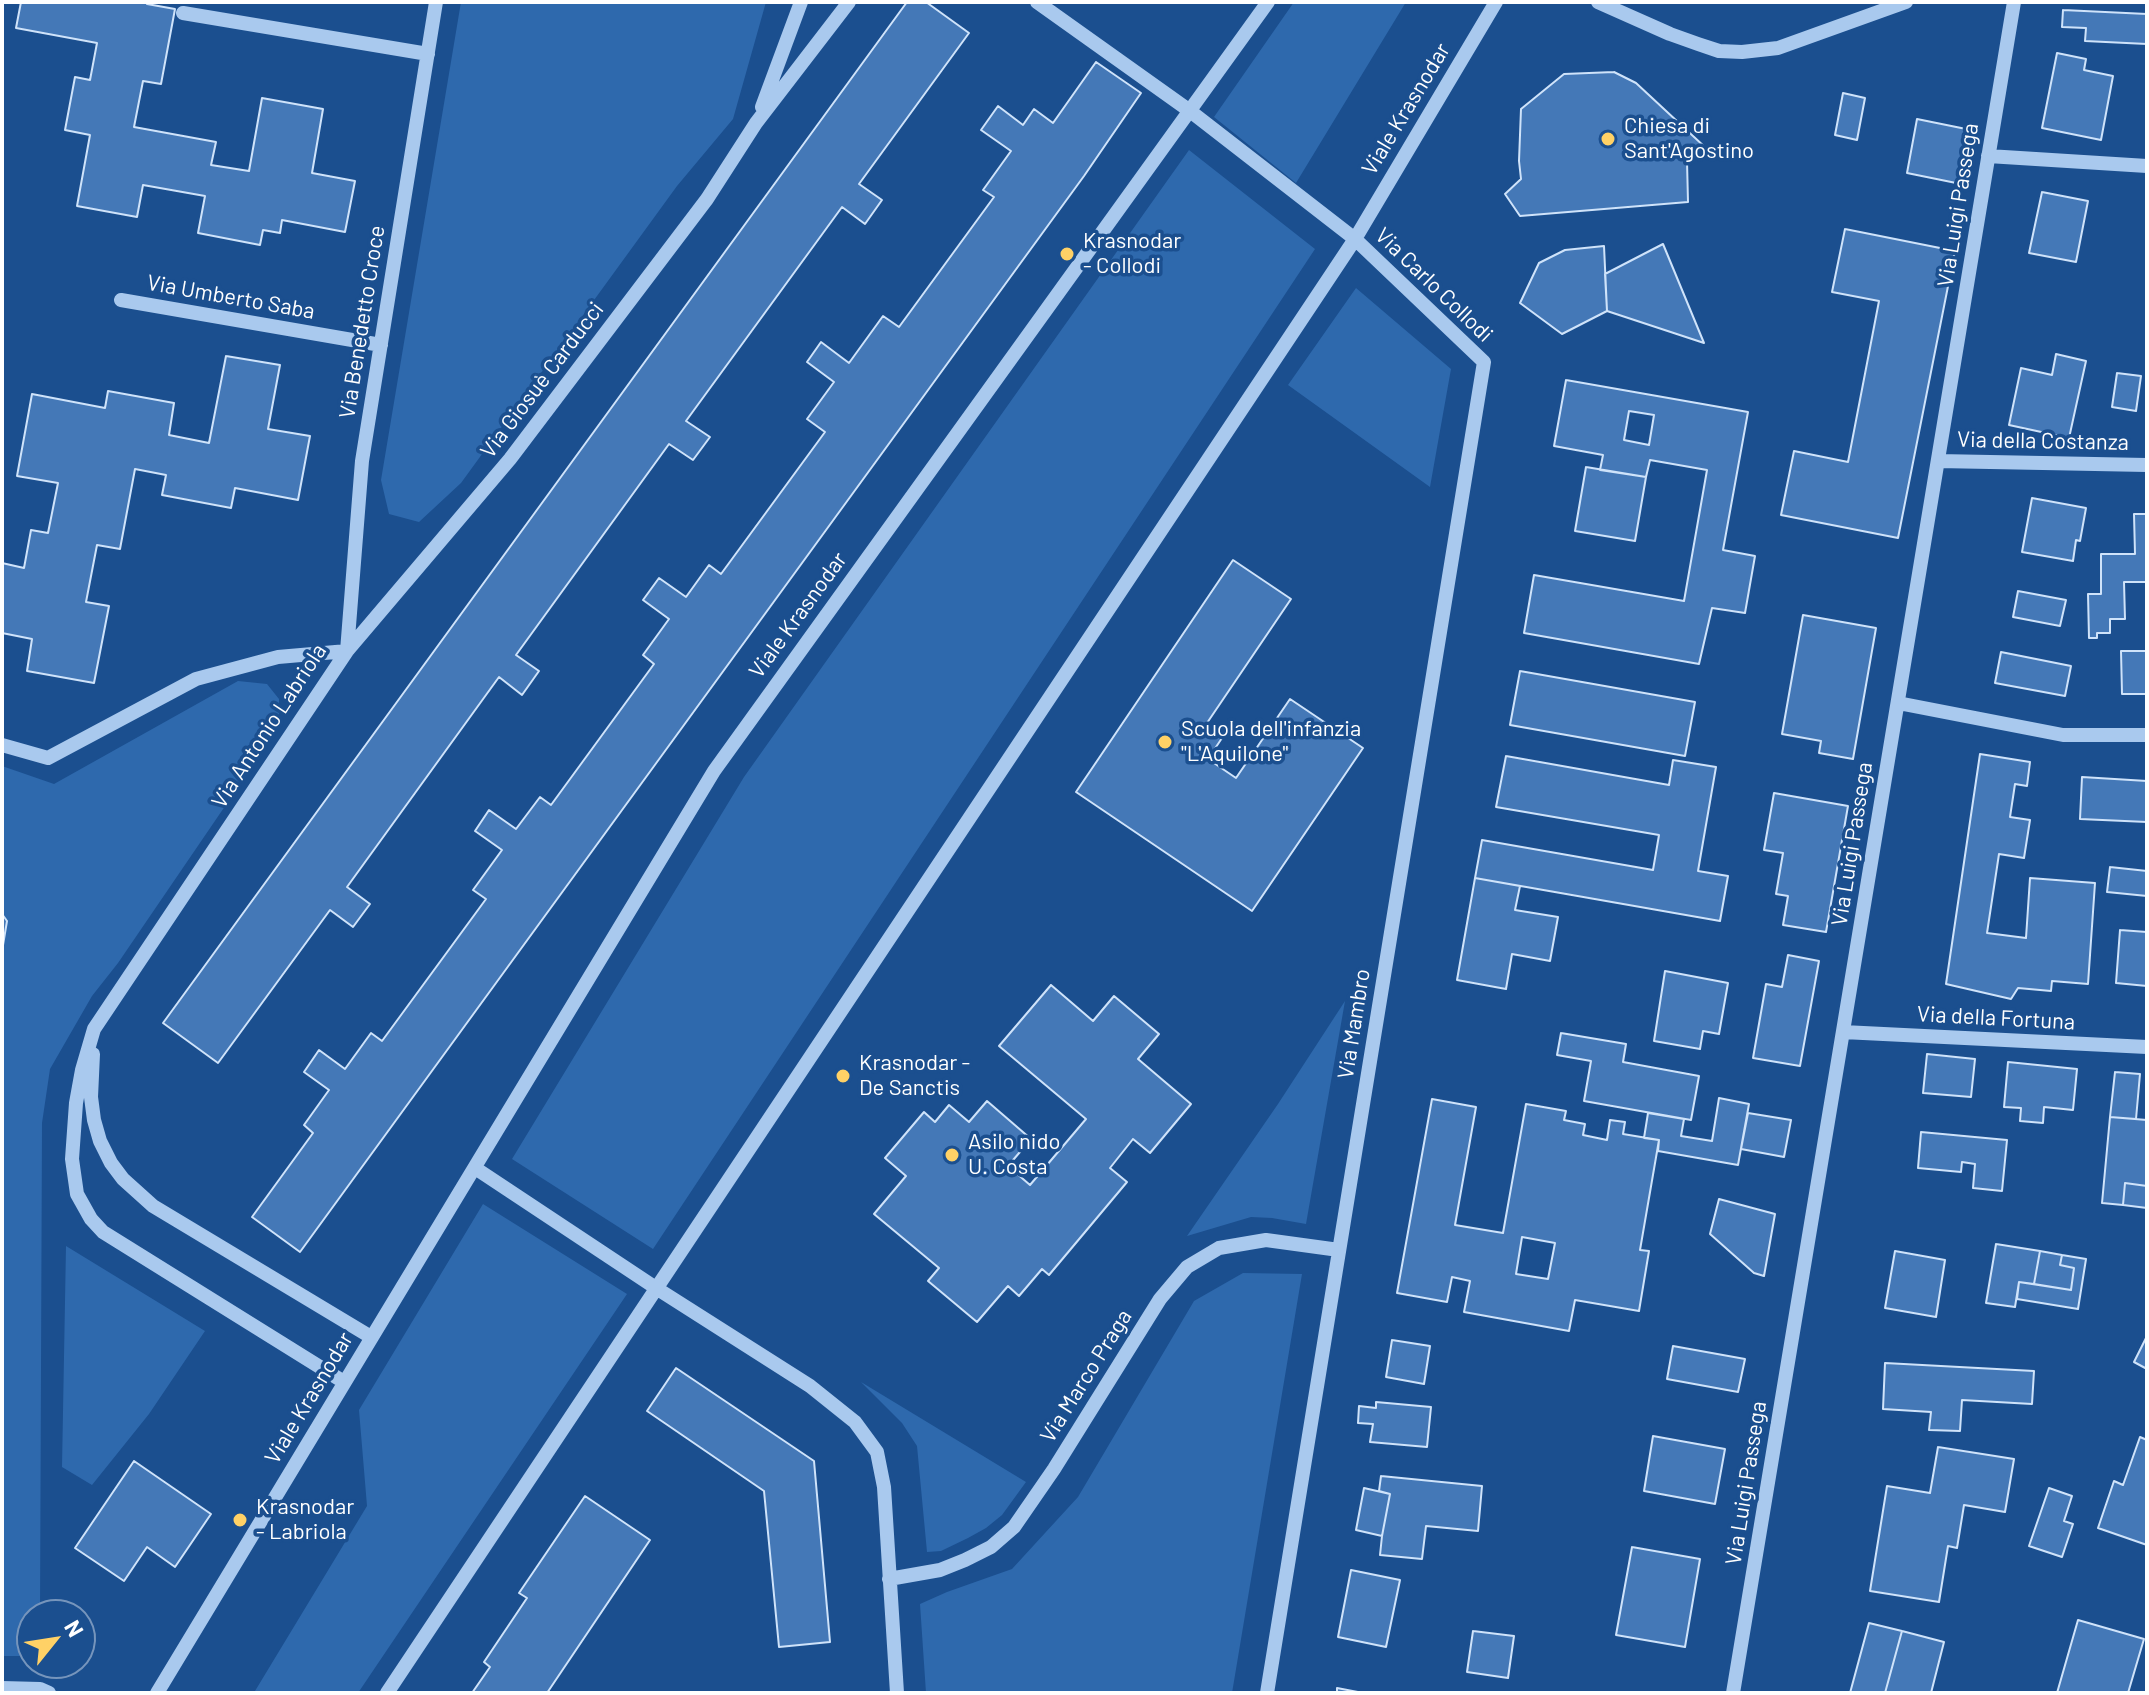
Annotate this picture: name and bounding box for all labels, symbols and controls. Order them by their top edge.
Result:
street label: Viale Krasnodar [1356,38,1456,180]
place label: Chiesa di Sant'Agostino [1624,113,1754,164]
street label: Via Luigi Passega [1932,121,1984,289]
marker: Chiesa di Sant'Agostino [1599,130,1617,148]
street label: Via Carlo Collodi [1370,222,1498,348]
street label: Via Benedetto Croce [334,224,390,420]
place label: Krasnodar - Collodi [1083,228,1181,280]
marker: Krasnodar - Collodi [1058,245,1076,263]
street label: Via Umberto Saba [145,269,317,325]
street label: Via Giosuè Carducci [475,297,609,463]
street label: Via della Costanza [1957,426,2129,456]
street label: Viale Krasnodar [743,547,853,683]
street label: Via Antonio Labriola [206,639,332,813]
place label: Scuola dell'infanzia "L'Aquilone" [1181,716,1361,768]
marker: Scuola dell'infanzia "L'Aquilone" [1156,733,1174,751]
street label: Via Luigi Passega [1826,760,1878,928]
street label: Via Mambro [1332,967,1376,1081]
street label: Via della Fortuna [1916,1001,2076,1035]
place label: Krasnodar - De Sanctis [859,1050,970,1102]
marker: Krasnodar - De Sanctis [834,1067,852,1085]
place label: Asilo nido U. Costa [968,1129,1060,1180]
marker: Asilo nido U. Costa [943,1146,961,1164]
street label: Via Marco Praga [1035,1305,1137,1447]
street label: Viale Krasnodar [259,1327,359,1469]
street label: Via Luigi Passega [1720,1399,1772,1567]
place label: Krasnodar - Labriola [256,1494,354,1546]
marker: Krasnodar - Labriola [231,1511,249,1529]
north arrow [16,1599,96,1679]
text: N [60,1615,90,1641]

